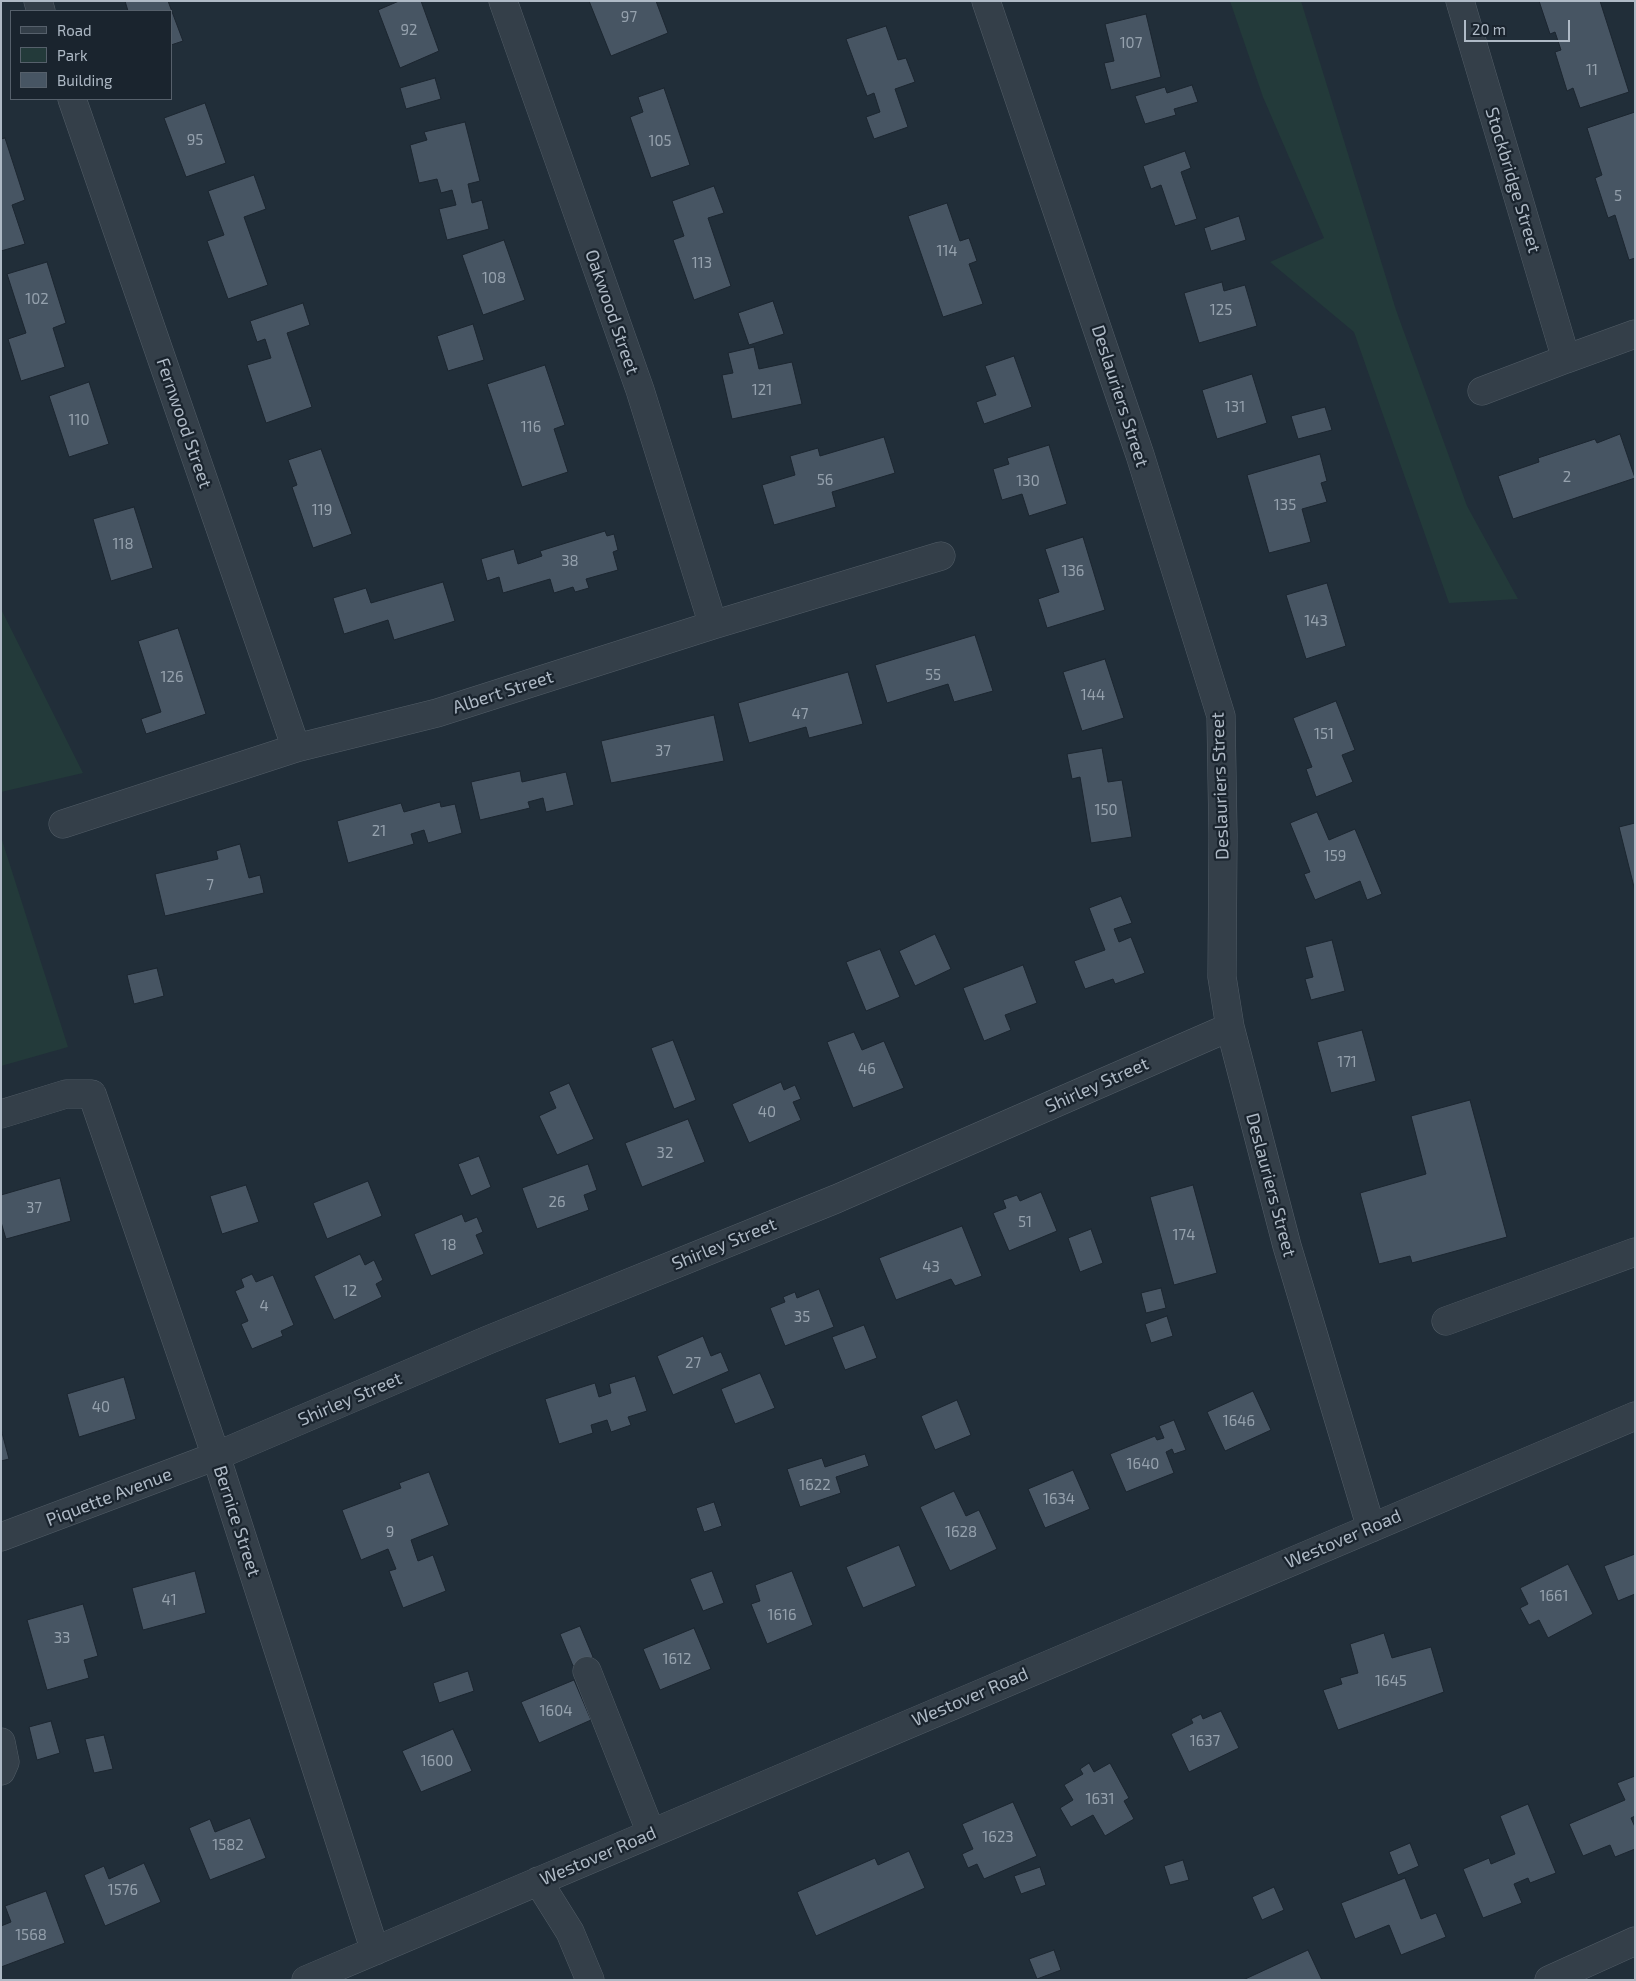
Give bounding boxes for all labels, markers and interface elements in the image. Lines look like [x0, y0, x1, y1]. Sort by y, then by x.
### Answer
house number: 97 [621, 8, 637, 26]
legend [10, 10, 172, 100]
scale bar [1466, 10, 1572, 42]
text: 20 m [1472, 20, 1506, 38]
text: Road [57, 21, 92, 39]
house number: 92 [400, 21, 418, 39]
house number: 107 [1120, 34, 1142, 52]
text: Park [57, 46, 88, 64]
house number: 11 [1586, 61, 1598, 79]
text: Building [57, 71, 112, 89]
street label: Stockbridge Street [1481, 105, 1545, 255]
house number: 95 [187, 131, 203, 149]
house number: 105 [648, 132, 672, 150]
house number: 5 [1614, 187, 1622, 205]
house number: 114 [936, 242, 958, 260]
street label: Oakwood Street [581, 247, 643, 377]
house number: 113 [692, 254, 712, 272]
house number: 108 [482, 269, 506, 287]
house number: 102 [25, 290, 49, 308]
house number: 125 [1210, 301, 1232, 319]
street label: Deslauriers Street [1087, 322, 1153, 470]
street label: Fernwood Street [152, 355, 216, 491]
house number: 121 [752, 381, 772, 399]
house number: 131 [1225, 398, 1245, 416]
house number: 110 [69, 411, 89, 429]
house number: 116 [521, 418, 541, 436]
house number: 2 [1563, 468, 1571, 486]
house number: 56 [817, 471, 833, 489]
house number: 130 [1016, 472, 1040, 490]
house number: 135 [1274, 496, 1296, 514]
house number: 119 [312, 501, 332, 519]
house number: 118 [112, 535, 134, 553]
house number: 38 [561, 552, 579, 570]
house number: 136 [1062, 562, 1084, 580]
house number: 143 [1304, 612, 1328, 630]
street label: Albert Street [450, 666, 556, 718]
house number: 55 [925, 666, 941, 684]
house number: 126 [161, 668, 183, 686]
house number: 144 [1081, 686, 1105, 704]
house number: 47 [792, 705, 808, 723]
street label: Deslauriers Street [1207, 712, 1233, 860]
house number: 151 [1314, 725, 1334, 743]
house number: 37 [655, 742, 671, 760]
house number: 150 [1094, 801, 1118, 819]
house number: 21 [372, 822, 386, 840]
house number: 159 [1324, 847, 1346, 865]
house number: 7 [206, 876, 214, 894]
street label: Shirley Street [1042, 1053, 1152, 1117]
house number: 171 [1337, 1053, 1357, 1071]
house number: 46 [858, 1060, 876, 1078]
house number: 40 [758, 1103, 776, 1121]
street label: Deslauriers Street [1241, 1111, 1301, 1259]
house number: 32 [657, 1144, 673, 1162]
house number: 26 [548, 1193, 566, 1211]
house number: 37 [26, 1199, 42, 1217]
street label: Shirley Street [669, 1213, 779, 1275]
house number: 51 [1018, 1213, 1032, 1231]
house number: 174 [1173, 1226, 1195, 1244]
house number: 18 [441, 1236, 457, 1254]
house number: 43 [922, 1258, 940, 1276]
house number: 12 [343, 1282, 357, 1300]
house number: 4 [259, 1297, 269, 1315]
house number: 35 [794, 1308, 810, 1326]
house number: 27 [685, 1354, 701, 1372]
street label: Shirley Street [295, 1367, 405, 1431]
house number: 40 [92, 1398, 110, 1416]
house number: 1646 [1223, 1412, 1255, 1430]
house number: 1640 [1127, 1455, 1159, 1473]
street label: Piquette Avenue [43, 1463, 175, 1531]
street label: Bernice Street [209, 1463, 265, 1579]
house number: 1622 [799, 1476, 831, 1494]
house number: 1634 [1043, 1490, 1075, 1508]
street label: Westover Road [1282, 1505, 1404, 1573]
house number: 9 [386, 1523, 394, 1541]
house number: 1628 [945, 1523, 977, 1541]
house number: 1661 [1539, 1587, 1569, 1605]
house number: 41 [161, 1591, 177, 1609]
house number: 1616 [767, 1606, 797, 1624]
house number: 33 [54, 1629, 70, 1647]
house number: 1612 [663, 1650, 691, 1668]
street label: Westover Road [909, 1663, 1031, 1731]
house number: 1645 [1375, 1672, 1407, 1690]
house number: 1604 [540, 1702, 572, 1720]
house number: 1637 [1190, 1732, 1220, 1750]
house number: 1600 [421, 1752, 453, 1770]
house number: 1631 [1086, 1790, 1114, 1808]
street label: Westover Road [537, 1822, 659, 1890]
house number: 1623 [982, 1828, 1014, 1846]
house number: 1582 [212, 1836, 244, 1854]
house number: 1576 [108, 1881, 138, 1899]
house number: 1568 [15, 1926, 47, 1944]

